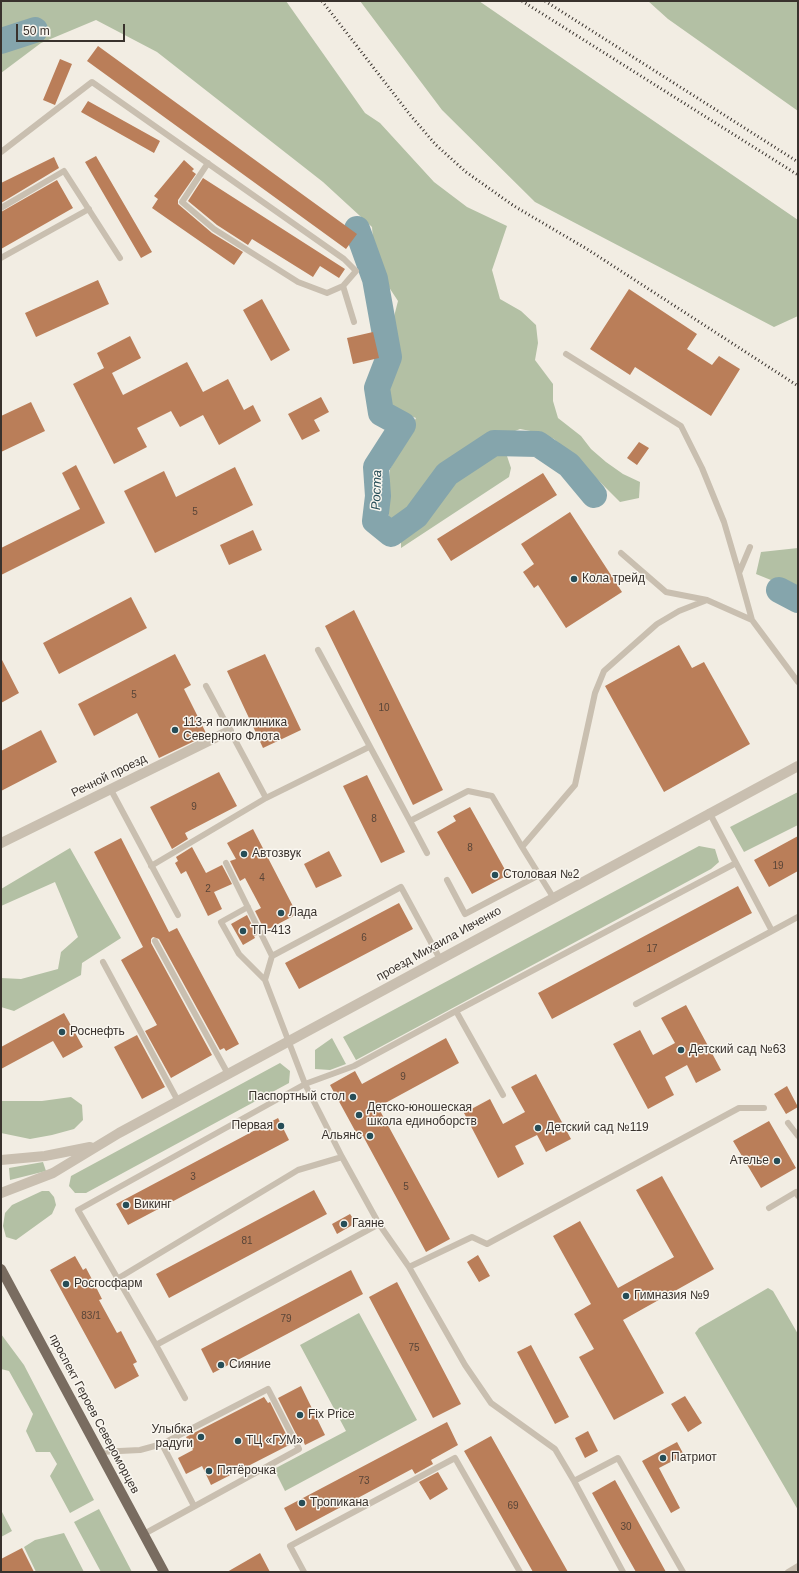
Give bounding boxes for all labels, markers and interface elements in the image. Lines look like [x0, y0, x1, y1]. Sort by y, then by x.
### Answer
scale bar [18, 16, 127, 42]
text: 50 m [23, 24, 50, 38]
water label: Роста [369, 470, 385, 510]
house number: 5 [192, 506, 198, 518]
place label: Кола трейд [582, 572, 645, 586]
marker: Кола трейд [569, 574, 579, 584]
house number: 5 [131, 689, 137, 701]
house number: 10 [378, 702, 390, 714]
place label: 113-я поликлиника Северного Флота [183, 716, 287, 744]
marker: 113-я поликлиника Северного Флота [170, 725, 180, 735]
street label: Речной проезд [69, 752, 149, 800]
house number: 9 [191, 801, 197, 813]
house number: 8 [371, 813, 377, 825]
house number: 8 [467, 842, 473, 854]
place label: Автозвук [252, 847, 301, 861]
marker: Автозвук [239, 849, 249, 859]
house number: 19 [772, 860, 784, 872]
place label: Столовая №2 [503, 868, 580, 882]
marker: Столовая №2 [490, 870, 500, 880]
house number: 4 [259, 872, 265, 884]
house number: 2 [205, 883, 211, 895]
street label: проезд Михаила Ивченко [374, 904, 504, 984]
place label: Лада [289, 906, 317, 920]
marker: Лада [276, 908, 286, 918]
place label: ТП-413 [251, 924, 291, 938]
marker: ТП-413 [238, 926, 248, 936]
house number: 6 [361, 932, 367, 944]
house number: 17 [646, 943, 658, 955]
place label: Роснефть [70, 1025, 125, 1039]
marker: Роснефть [57, 1027, 67, 1037]
place label: Детский сад №63 [689, 1043, 786, 1057]
marker: Детский сад №63 [676, 1045, 686, 1055]
house number: 9 [400, 1071, 406, 1083]
place label: Паспортный стол [249, 1090, 345, 1104]
marker: Паспортный стол [348, 1092, 358, 1102]
place label: Детско-юношеская школа единоборств [367, 1101, 477, 1129]
marker: Детско-юношеская школа единоборств [354, 1110, 364, 1120]
place label: Первая [232, 1119, 273, 1133]
marker: Первая [276, 1121, 286, 1131]
place label: Детский сад №119 [546, 1121, 649, 1135]
marker: Детский сад №119 [533, 1123, 543, 1133]
place label: Альянс [322, 1129, 362, 1143]
marker: Альянс [365, 1131, 375, 1141]
place label: Ателье [730, 1154, 769, 1168]
marker: Ателье [772, 1156, 782, 1166]
house number: 3 [190, 1171, 196, 1183]
house number: 5 [403, 1181, 409, 1193]
place label: Викинг [134, 1198, 172, 1212]
marker: Викинг [121, 1200, 131, 1210]
place label: Гаяне [352, 1217, 384, 1231]
marker: Гаяне [339, 1219, 349, 1229]
house number: 81 [241, 1235, 253, 1247]
place label: Росгосфарм [74, 1277, 142, 1291]
marker: Росгосфарм [61, 1279, 71, 1289]
place label: Гимназия №9 [634, 1289, 710, 1303]
marker: Гимназия №9 [621, 1291, 631, 1301]
house number: 83/1 [81, 1310, 101, 1322]
house number: 79 [280, 1313, 292, 1325]
street label: проспект Героев Североморцев [46, 1332, 142, 1496]
house number: 75 [408, 1342, 420, 1354]
place label: Сияние [229, 1358, 271, 1372]
marker: Сияние [216, 1360, 226, 1370]
place label: Fix Price [308, 1408, 355, 1422]
marker: Fix Price [295, 1410, 305, 1420]
place label: Улыбка радуги [151, 1423, 193, 1451]
marker: Улыбка радуги [196, 1432, 206, 1442]
place label: ТЦ «ГУМ» [246, 1434, 303, 1448]
marker: ТЦ «ГУМ» [233, 1436, 243, 1446]
place label: Патриот [671, 1451, 717, 1465]
marker: Патриот [658, 1453, 668, 1463]
place label: Пятёрочка [217, 1464, 276, 1478]
marker: Пятёрочка [204, 1466, 214, 1476]
house number: 73 [358, 1475, 370, 1487]
place label: Тропикана [310, 1496, 369, 1510]
marker: Тропикана [297, 1498, 307, 1508]
house number: 69 [507, 1500, 519, 1512]
house number: 30 [620, 1521, 632, 1533]

